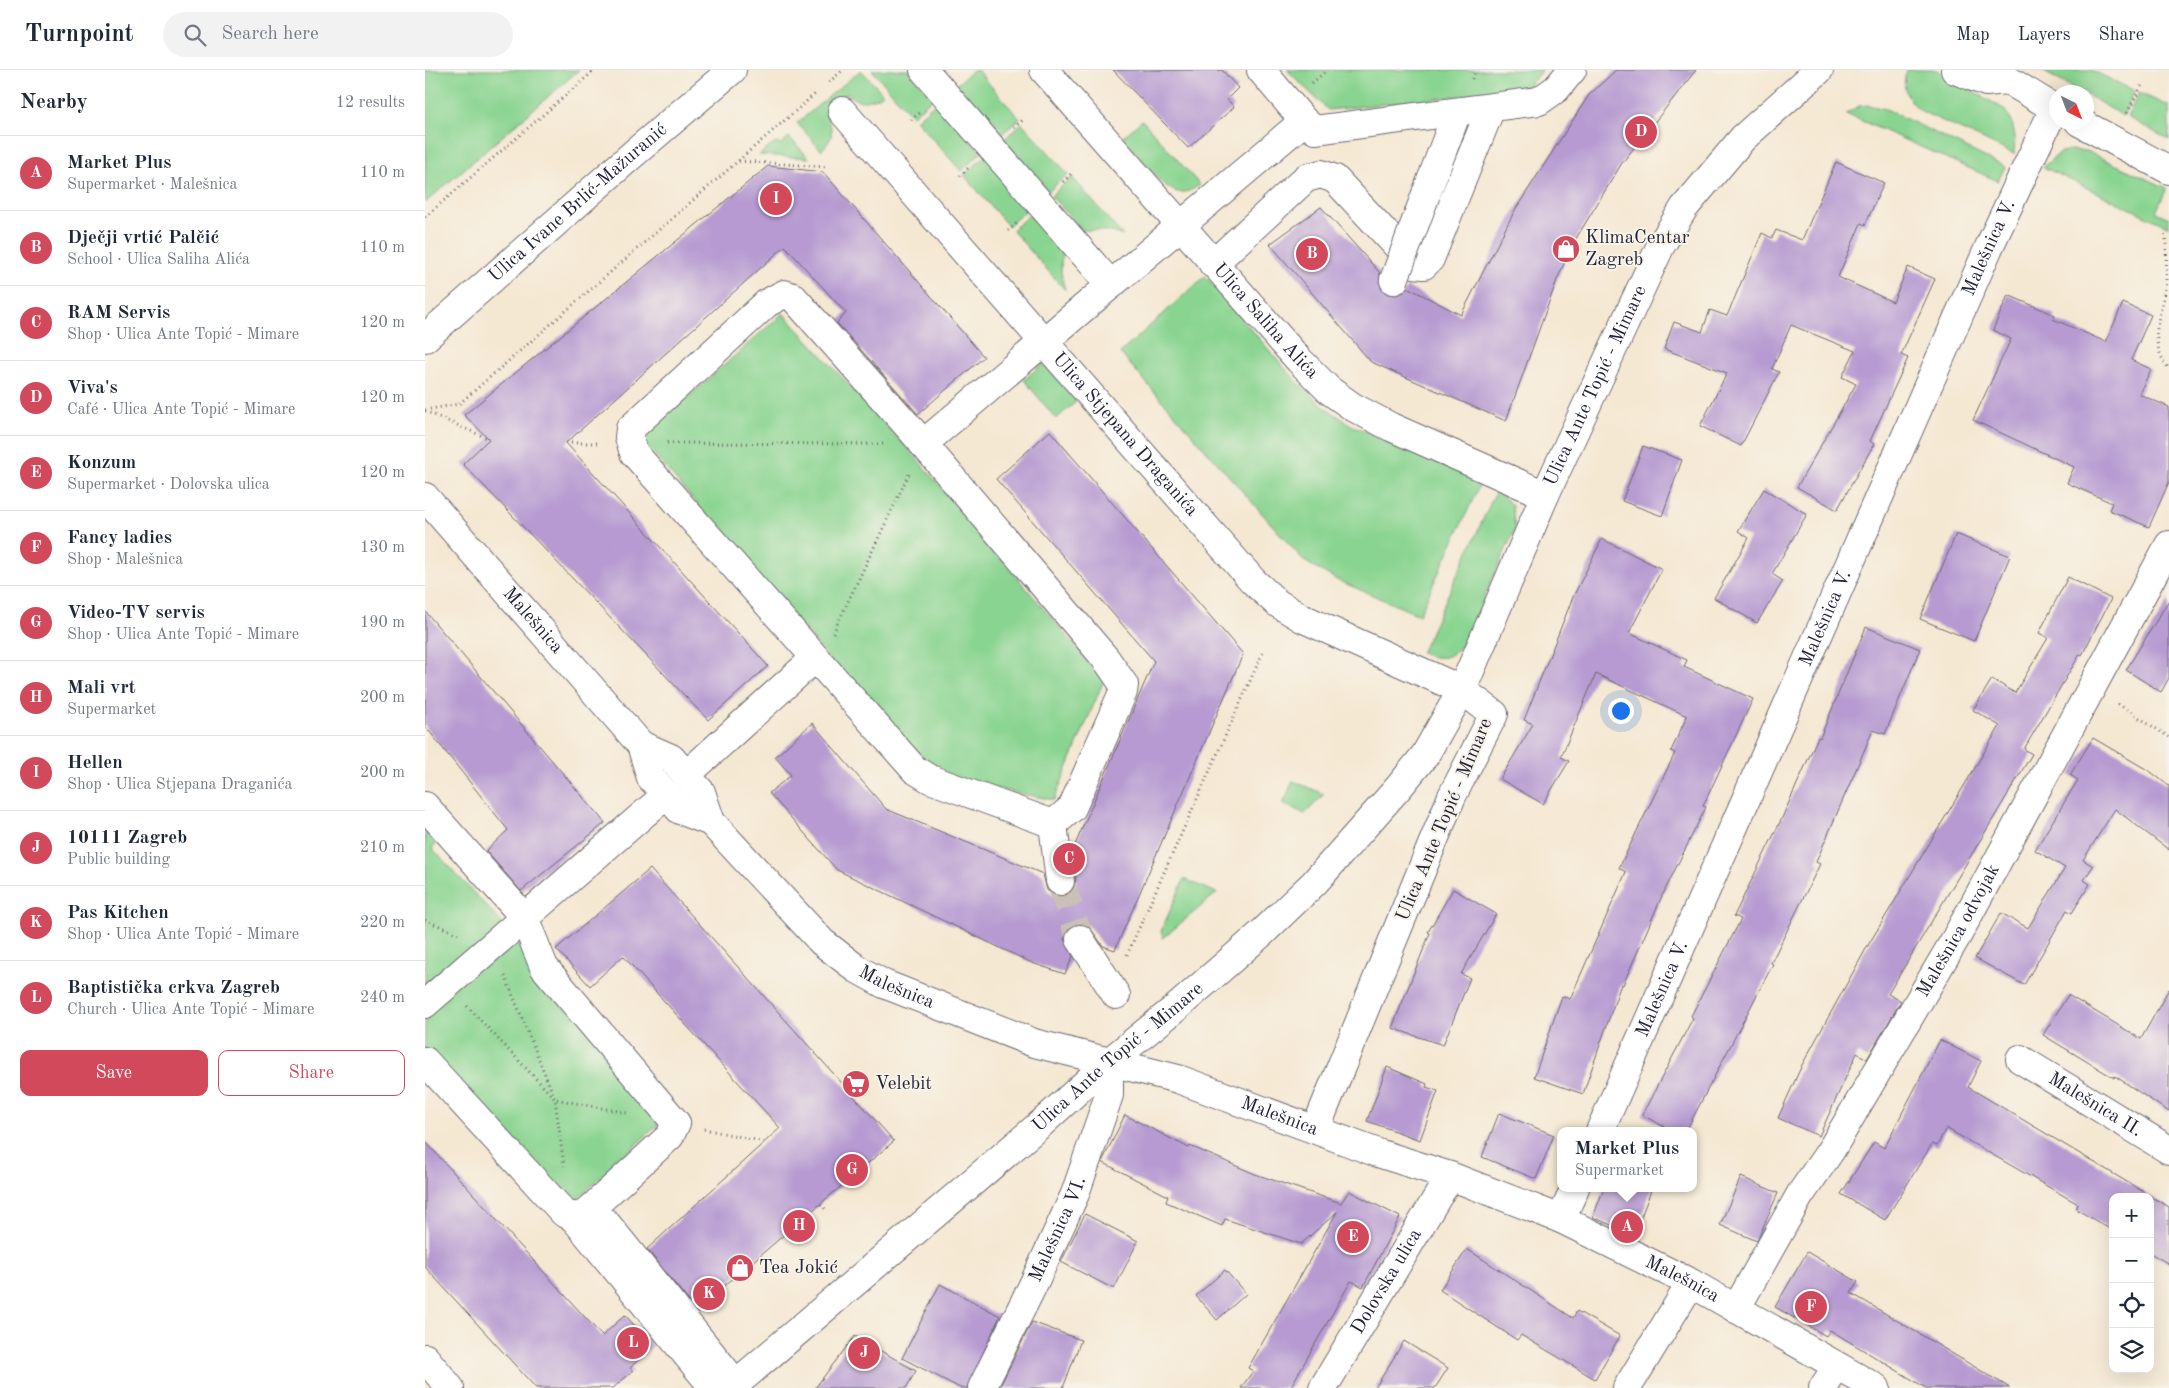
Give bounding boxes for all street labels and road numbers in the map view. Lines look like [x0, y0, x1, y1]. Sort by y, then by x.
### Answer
street label: Ulica Ivane Brlić-Mažuranić [485, 120, 671, 286]
street label: Malešnica V. [1959, 197, 2019, 299]
street label: Ulica Saliha Alića [1209, 260, 1322, 383]
street label: Ulica Ante Topić - Mimare [1541, 283, 1650, 489]
street label: Ulica Stjepana Draganića [1049, 349, 1202, 521]
street label: Malešnica V. [1796, 567, 1855, 669]
street label: Malešnica [499, 584, 567, 658]
street label: Ulica Ante Topić - Mimare [1394, 716, 1496, 924]
street label: Malešnica odvojak [1914, 861, 2003, 1001]
street label: Malešnica V. [1633, 938, 1692, 1040]
street label: Malešnica [855, 962, 937, 1012]
street label: Ulica Ante Topić - Mimare [1029, 979, 1207, 1136]
street label: Malešnica II. [2045, 1069, 2145, 1141]
street label: Malešnica [1238, 1094, 1321, 1140]
street label: Malešnica VI. [1026, 1174, 1090, 1285]
street label: Dolovska ulica [1348, 1225, 1426, 1338]
street label: Malešnica [1642, 1252, 1723, 1307]

